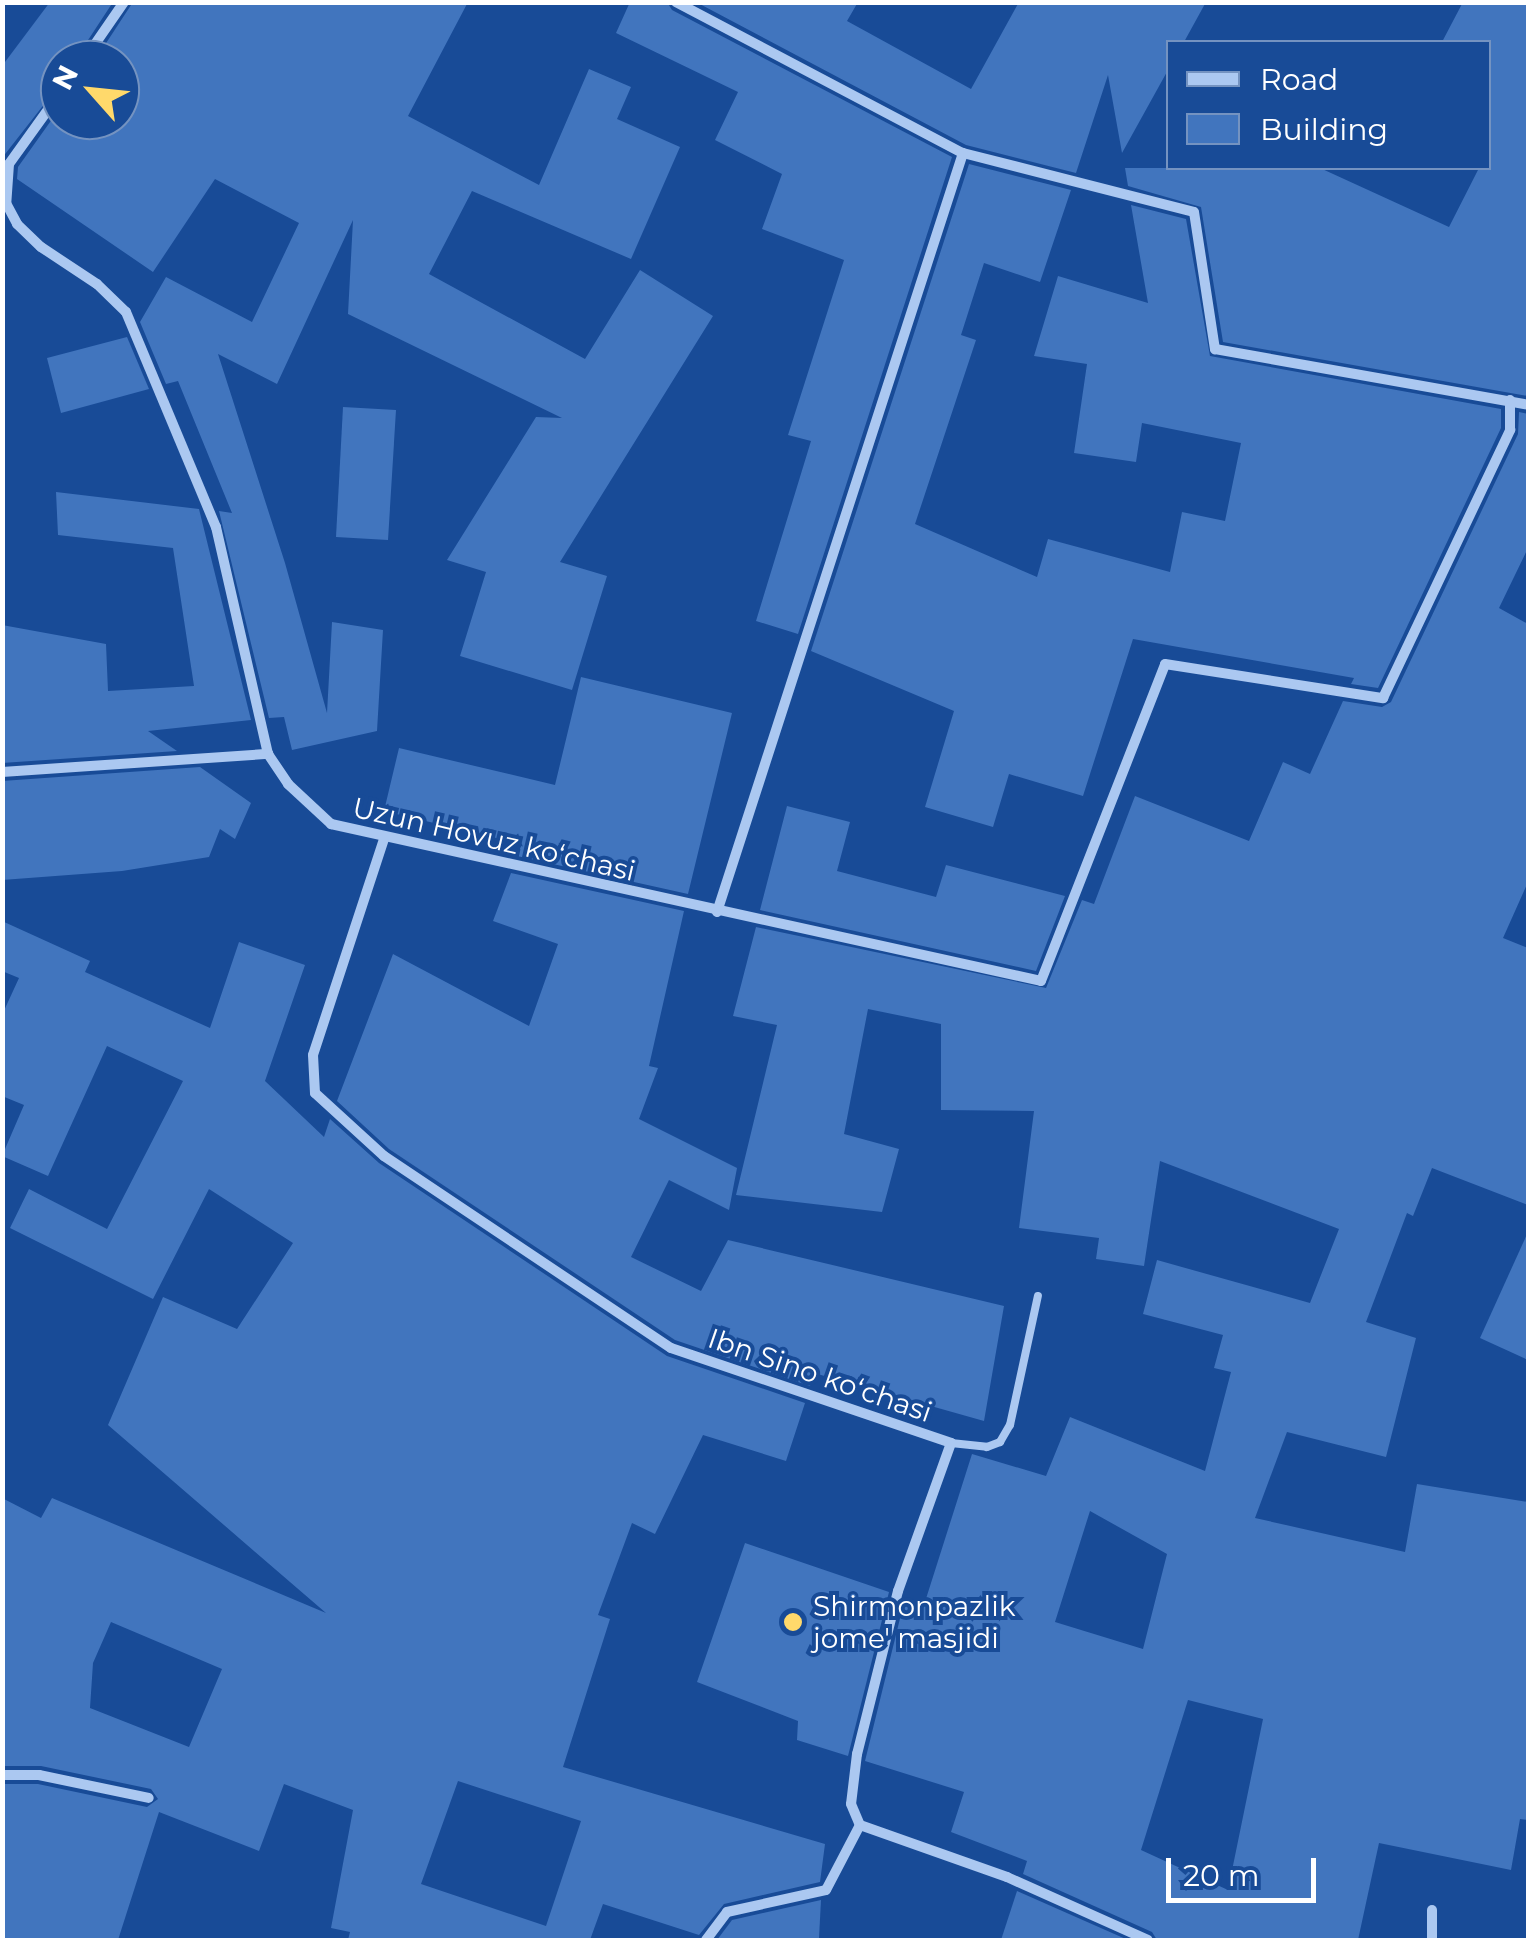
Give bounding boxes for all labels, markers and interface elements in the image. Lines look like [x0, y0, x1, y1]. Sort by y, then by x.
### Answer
north arrow [40, 40, 140, 140]
legend [1166, 40, 1491, 170]
text: N [45, 59, 85, 95]
text: Road [1260, 61, 1338, 98]
text: Building [1260, 111, 1388, 148]
street label: Uzun Hovuz koʻchasi [349, 790, 639, 888]
street label: Ibn Sino koʻchasi [704, 1321, 936, 1429]
place label: Shirmonpazlik jome' masjidi [813, 1589, 1015, 1655]
marker: Shirmonpazlik jome' masjidi [782, 1611, 804, 1633]
scale bar [1171, 1838, 1321, 1900]
text: 20 m [1183, 1857, 1260, 1894]

